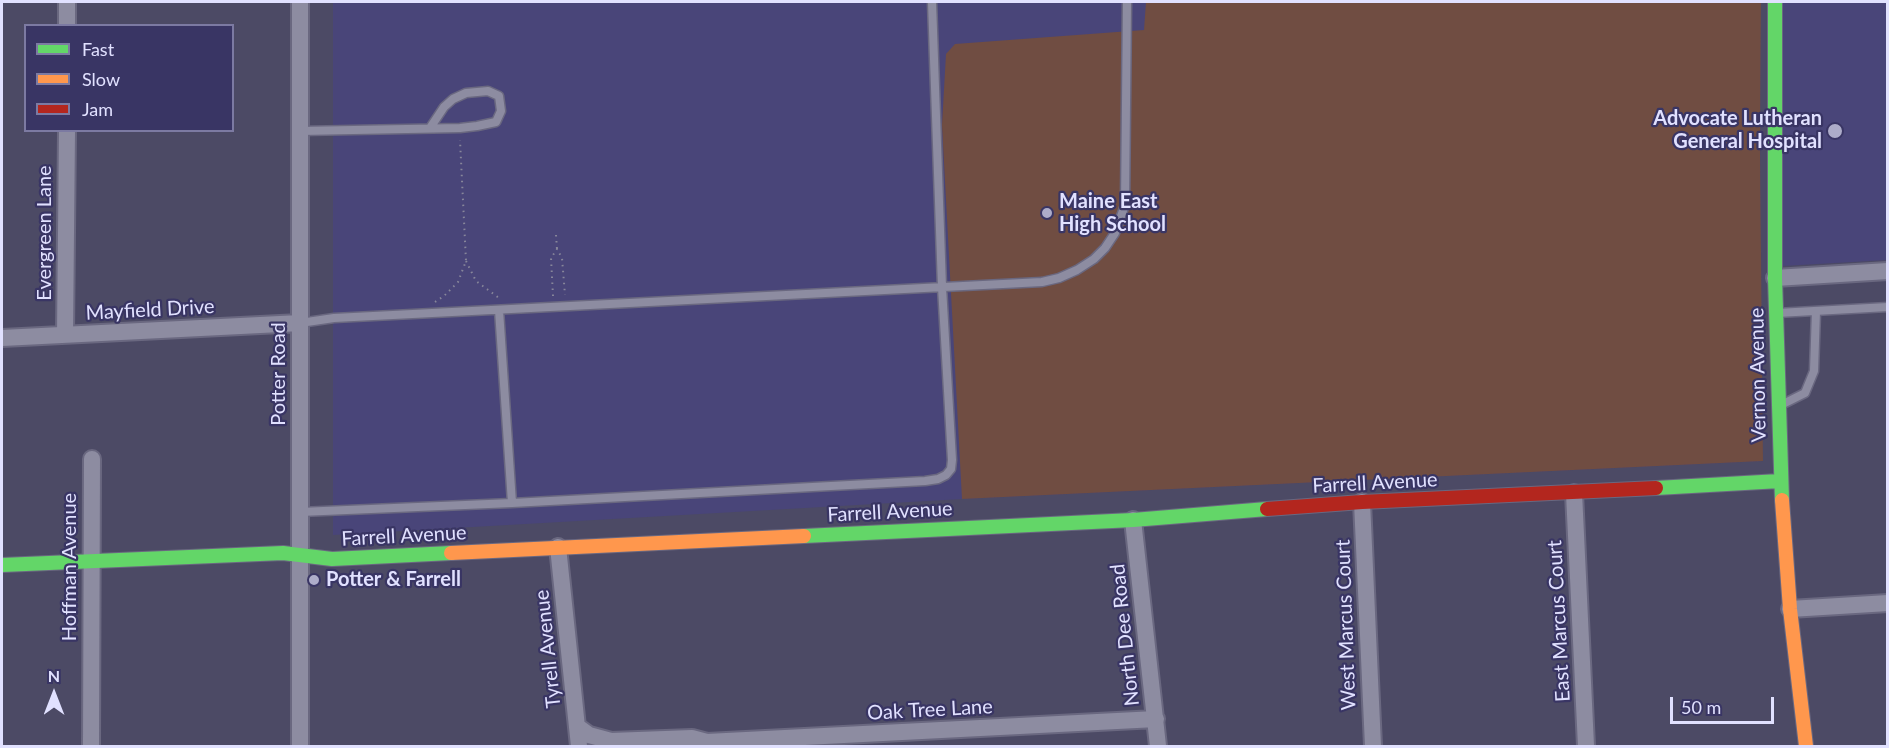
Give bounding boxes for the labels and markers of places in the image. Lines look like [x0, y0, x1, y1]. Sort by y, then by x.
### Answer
place label: Advocate Lutheran General Hospital [1653, 107, 1822, 154]
marker: Advocate Lutheran General Hospital [1826, 122, 1844, 140]
place label: Maine East High School [1059, 190, 1166, 237]
marker: Maine East High School [1040, 206, 1054, 220]
place label: Potter & Farrell [326, 568, 461, 592]
marker: Potter & Farrell [307, 573, 321, 587]

